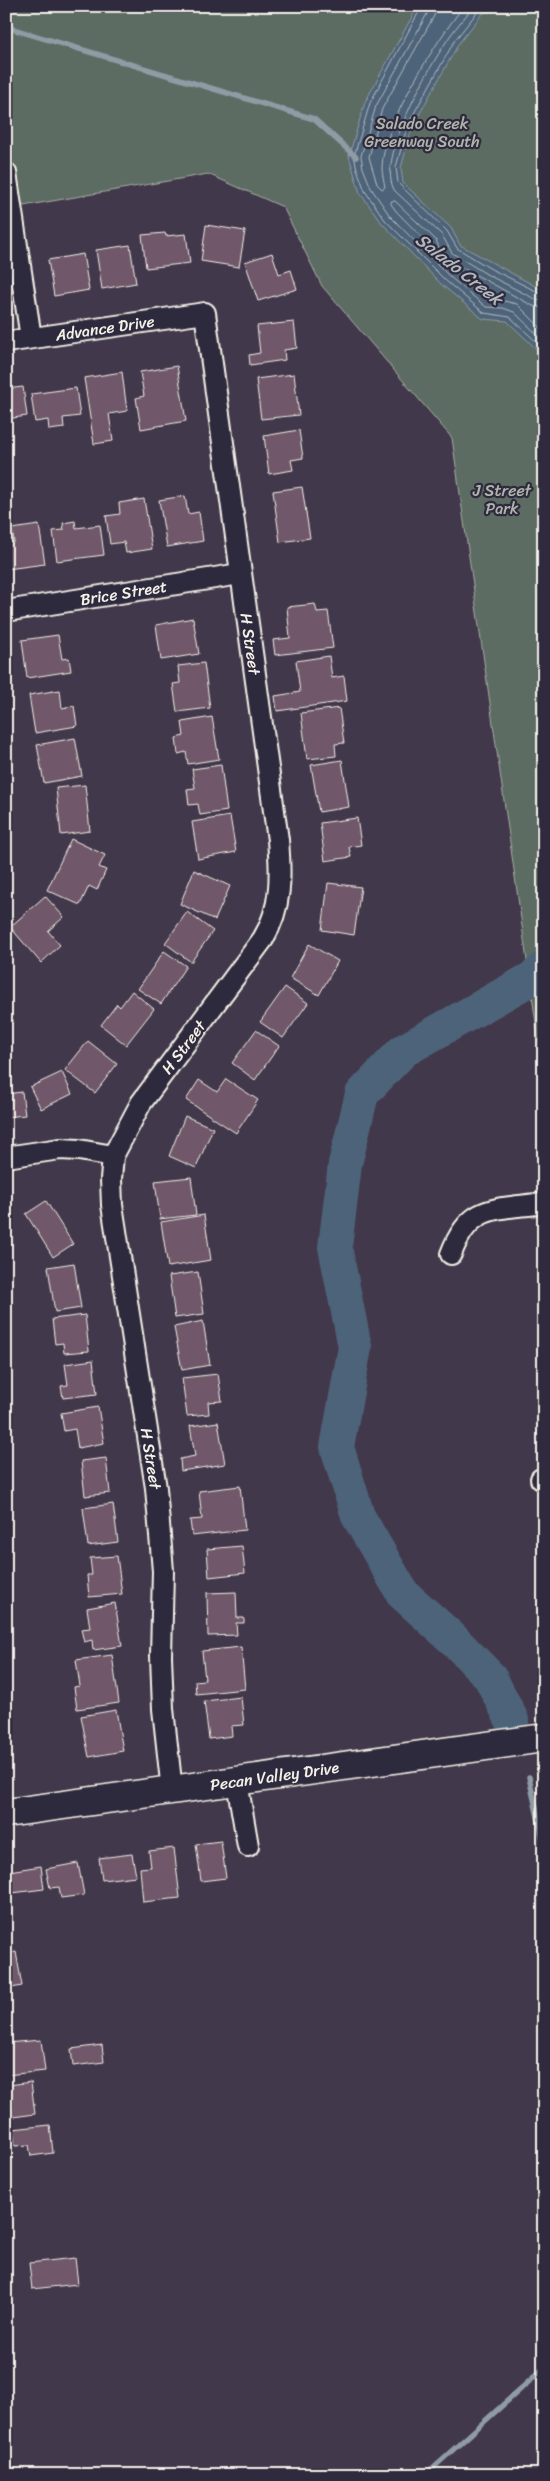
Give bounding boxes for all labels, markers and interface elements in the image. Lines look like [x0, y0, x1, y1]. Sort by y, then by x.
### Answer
park label: Salado Creek Greenway South [364, 109, 480, 156]
water label: Salado Creek [408, 224, 512, 315]
street label: Advance Drive [53, 307, 156, 350]
park label: J Street Park [472, 476, 532, 523]
street label: Brice Street [78, 572, 169, 614]
street label: H Street [232, 611, 269, 677]
street label: H Street [153, 1013, 214, 1081]
street label: H Street [132, 1426, 170, 1492]
street label: Pecan Valley Drive [208, 1753, 341, 1799]

